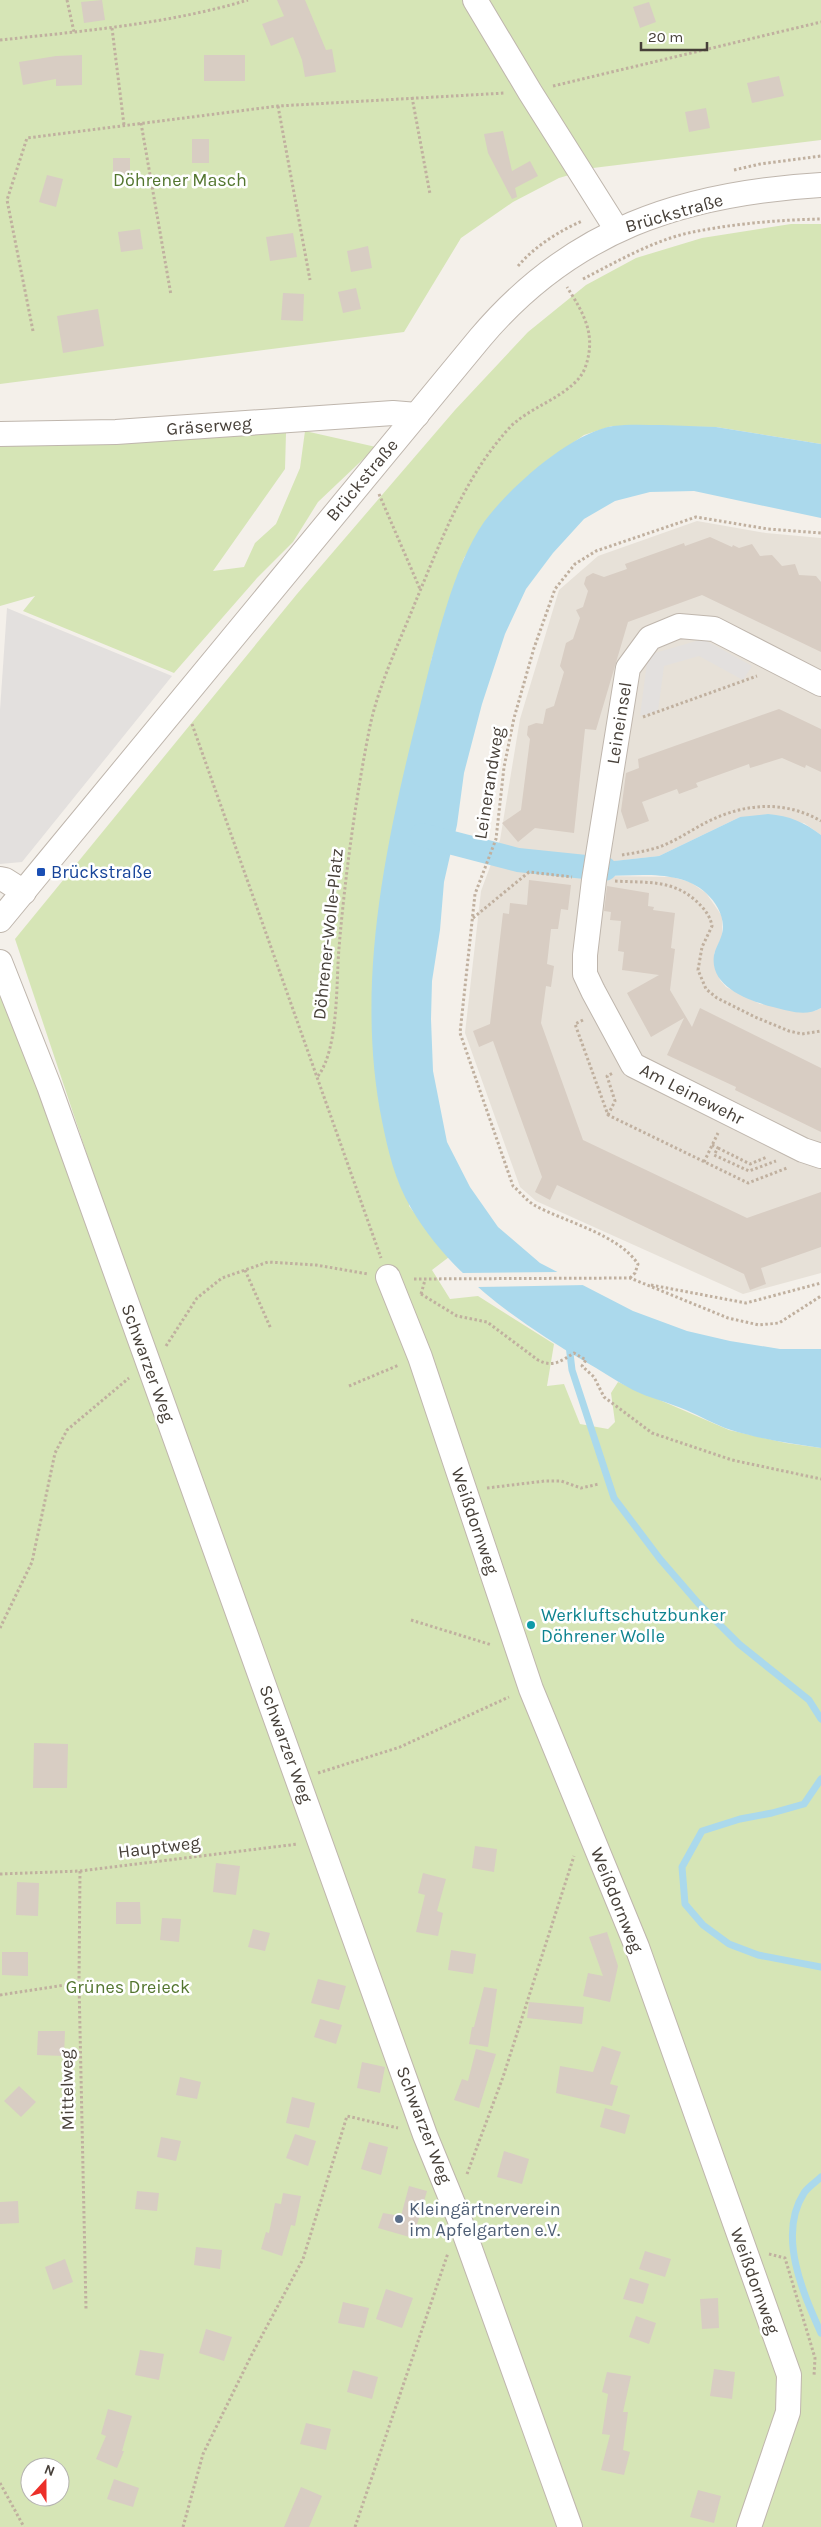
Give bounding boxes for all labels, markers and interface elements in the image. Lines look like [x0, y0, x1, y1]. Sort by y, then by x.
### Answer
scale bar [641, 20, 707, 52]
text: 20 m [648, 28, 683, 46]
park label: Döhrener Masch [113, 169, 247, 191]
street label: Brückstraße [622, 189, 726, 237]
street label: Gräserweg [166, 412, 252, 440]
street label: Brückstraße [321, 434, 403, 526]
street label: Leineinsel [602, 680, 636, 766]
street label: Leinerandweg [469, 725, 509, 841]
street label: Döhrener-Wolle-Platz [308, 847, 348, 1021]
place label: Brückstraße [51, 861, 152, 883]
marker: Brückstraße [35, 866, 47, 878]
street label: Am Leinewehr [636, 1058, 748, 1130]
street label: Schwarzer Weg [116, 1301, 180, 1425]
street label: Weißdornweg [446, 1465, 504, 1577]
place label: Werkluftschutzbunker Döhrener Wolle [541, 1604, 726, 1647]
marker: Werkluftschutzbunker Döhrener Wolle [525, 1619, 537, 1631]
street label: Schwarzer Weg [254, 1682, 318, 1806]
street label: Hauptweg [117, 1831, 201, 1863]
street label: Weißdornweg [586, 1844, 648, 1956]
park label: Grünes Dreieck [66, 1976, 190, 1998]
street label: Mittelweg [55, 2049, 79, 2131]
street label: Schwarzer Weg [392, 2063, 456, 2187]
place label: Kleingärtnerverein im Apfelgarten e.V. [409, 2198, 561, 2241]
marker: Kleingärtnerverein im Apfelgarten e.V. [393, 2213, 405, 2225]
street label: Weißdornweg [726, 2225, 784, 2337]
north arrow [20, 2457, 70, 2507]
text: N [42, 2461, 57, 2480]

